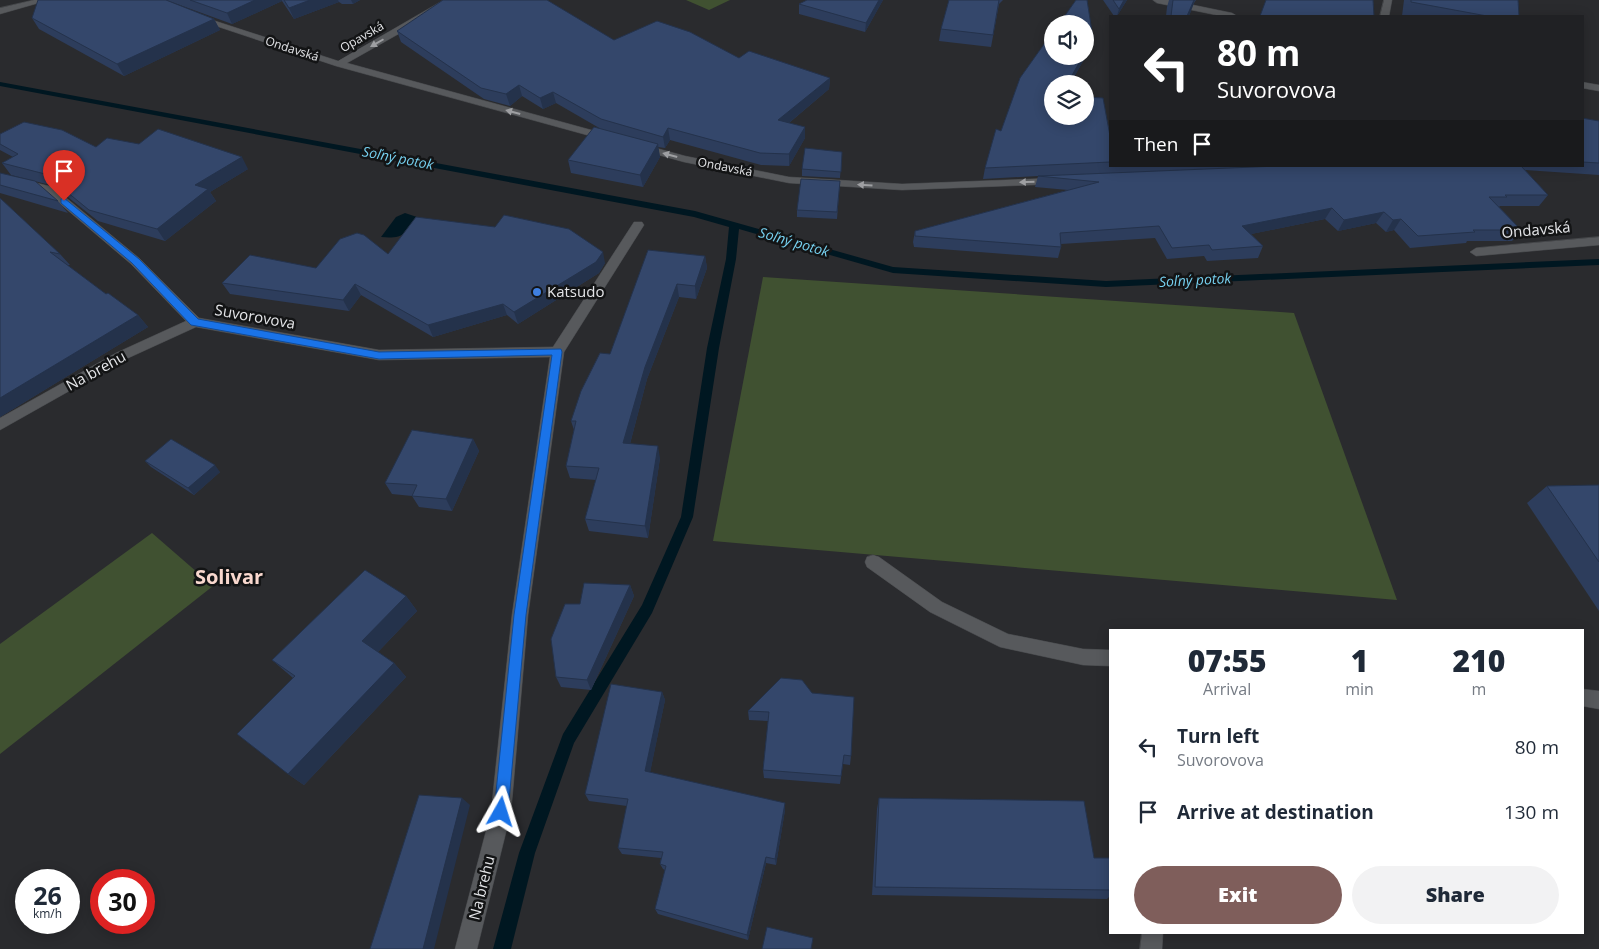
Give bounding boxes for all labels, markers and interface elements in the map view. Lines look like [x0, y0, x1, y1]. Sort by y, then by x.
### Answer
map controls [1044, 15, 1094, 125]
button: sound [1044, 15, 1094, 65]
street label: Opavská [337, 17, 387, 56]
text: 80 m [1217, 29, 1300, 76]
street label: Ondavská [263, 32, 321, 65]
icon: left [1134, 35, 1199, 100]
one-way arrow [369, 39, 384, 47]
text: Suvorovova [1217, 74, 1336, 104]
button: layers [1044, 75, 1094, 125]
one-way arrow [505, 108, 521, 116]
icon: arrive [1188, 130, 1216, 158]
text: Then [1134, 131, 1178, 157]
water label: Soľný potok [361, 141, 437, 174]
pin [43, 150, 85, 201]
one-way arrow [662, 151, 677, 159]
street label: Ondavská [696, 153, 754, 180]
icon: arrive [50, 157, 78, 185]
one-way arrow [1019, 178, 1035, 186]
one-way arrow [856, 180, 872, 188]
street label: Ondavská [1501, 216, 1571, 242]
water label: Soľný potok [757, 222, 833, 261]
water label: Soľný potok [1158, 268, 1233, 291]
place label: Katsudo [547, 281, 604, 301]
marker: Katsudo [531, 286, 543, 298]
street label: Suvorovova [213, 299, 297, 333]
street label: Na brehu [62, 345, 129, 395]
district label: Solivar [195, 563, 263, 590]
text: 07:55 [1188, 640, 1267, 681]
text: 1 [1351, 640, 1368, 681]
text: 210 [1453, 640, 1505, 681]
text: Arrival [1203, 678, 1251, 700]
text: min [1345, 678, 1374, 700]
text: m [1472, 678, 1486, 700]
text: Turn left [1177, 723, 1259, 749]
icon: left [1134, 733, 1162, 761]
text: 80 m [1515, 734, 1559, 760]
text: Suvorovova [1177, 749, 1264, 771]
position arrow [474, 785, 526, 837]
icon: arrive [1134, 798, 1162, 826]
text: Arrive at destination [1177, 799, 1374, 825]
text: 130 m [1504, 799, 1559, 825]
street label: Na brehu [463, 853, 499, 922]
button: Exit [1134, 866, 1342, 924]
button: Share [1352, 866, 1559, 924]
speed limit sign: 30 [90, 869, 155, 934]
text: 26 [33, 878, 62, 912]
text: km/h [33, 905, 62, 922]

